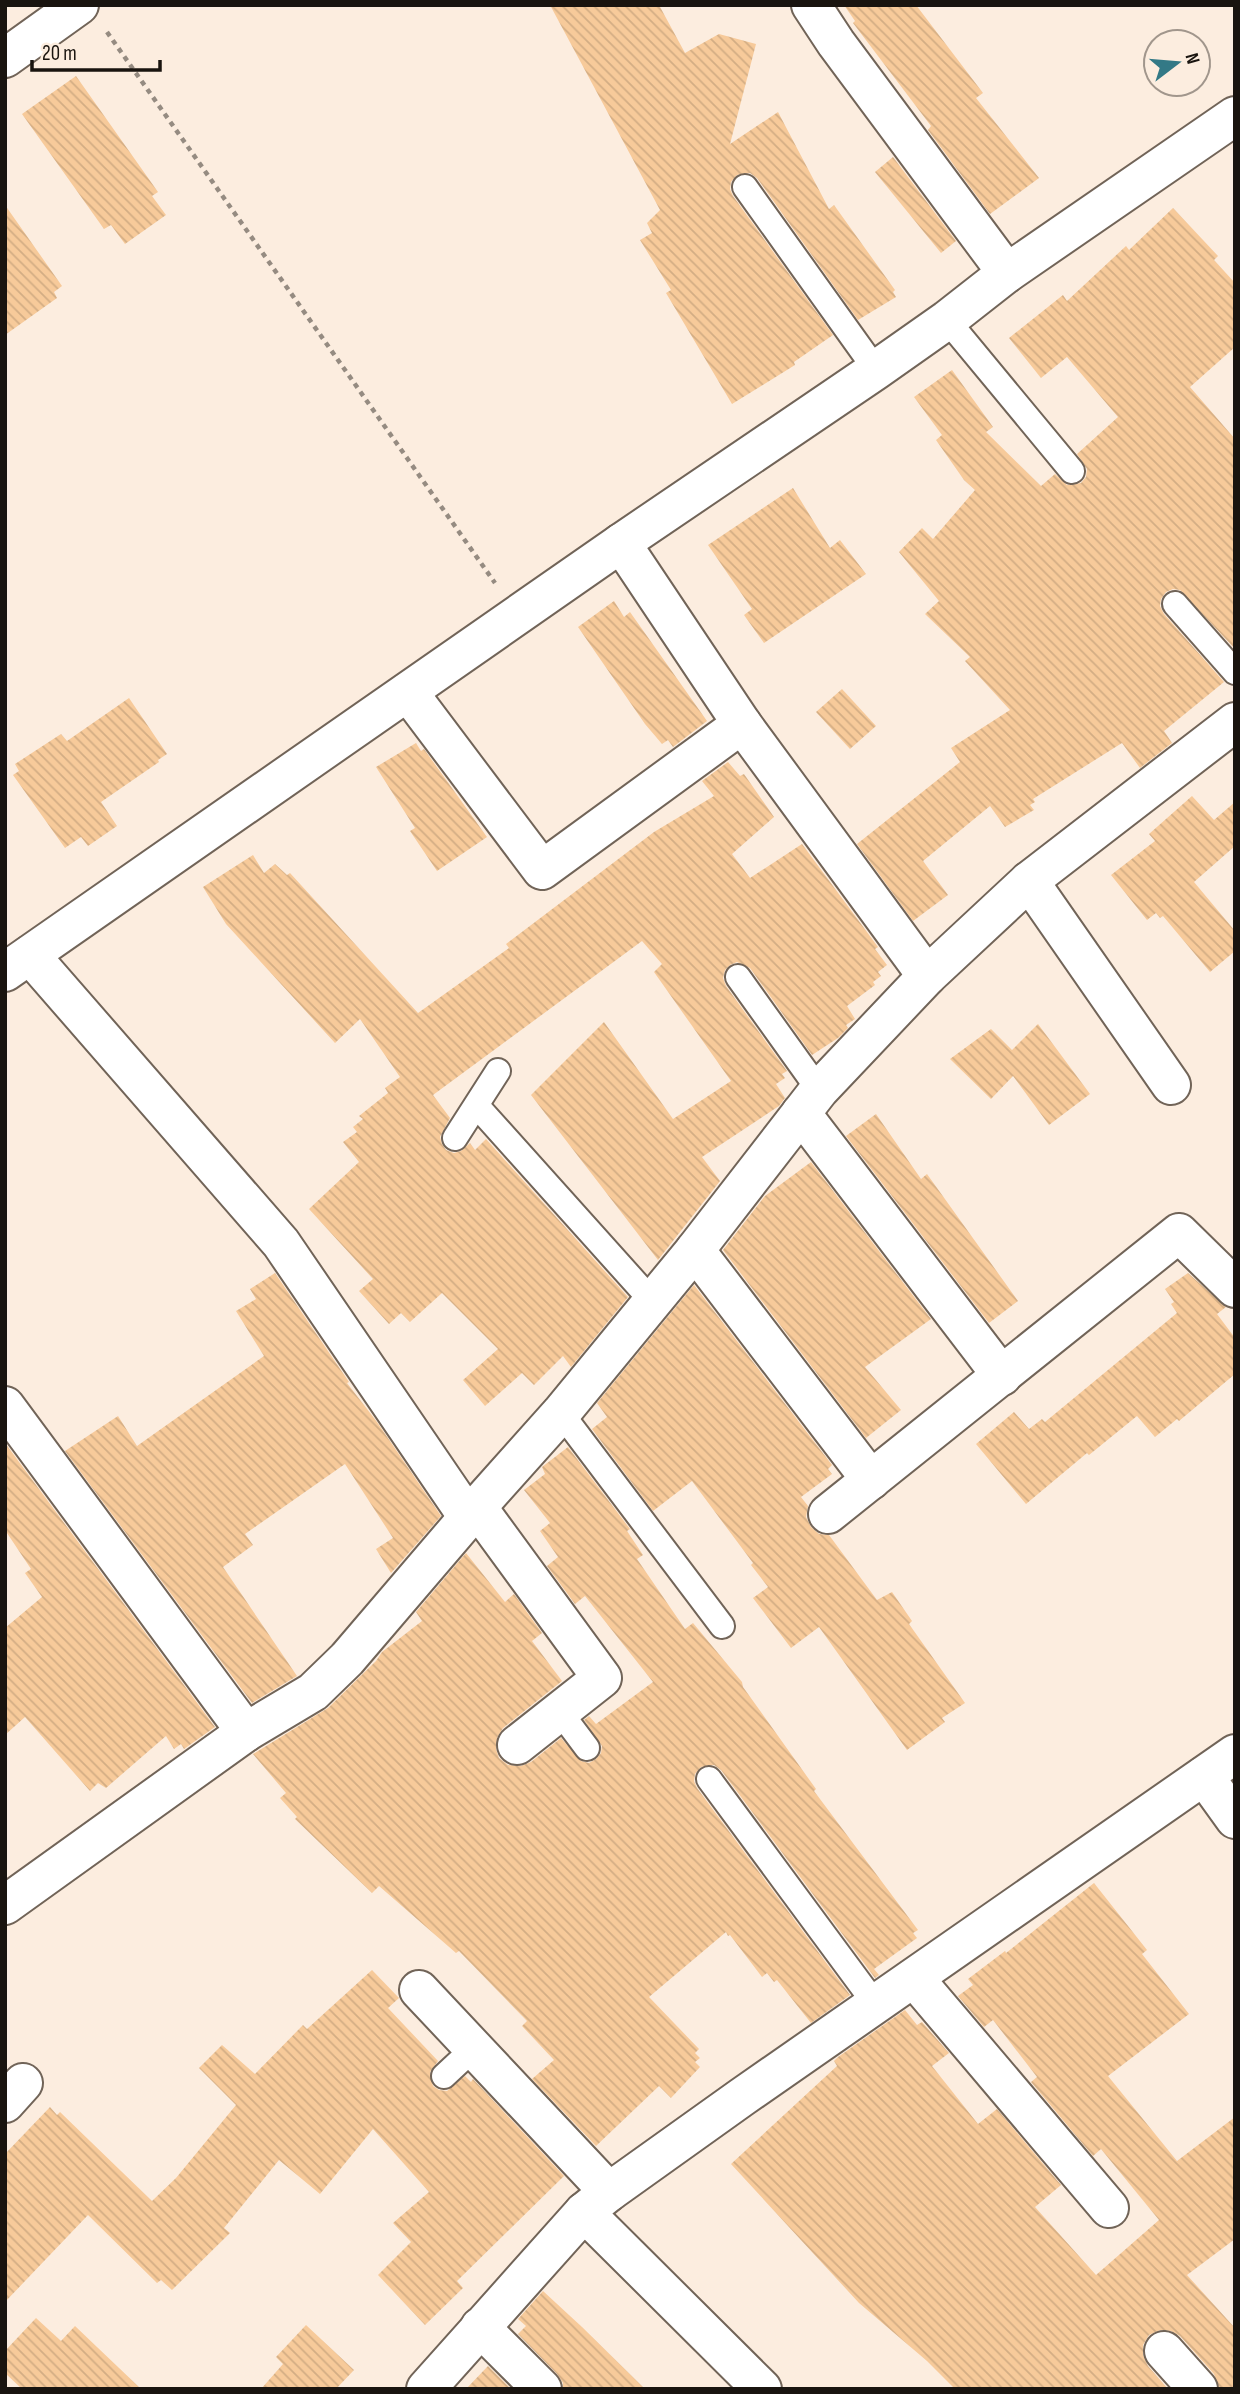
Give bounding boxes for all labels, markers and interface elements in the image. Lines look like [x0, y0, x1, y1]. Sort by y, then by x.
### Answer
scale bar [32, 28, 159, 72]
north arrow [1142, 28, 1212, 98]
text: 20 m [42, 41, 77, 66]
text: N [1179, 51, 1204, 67]

